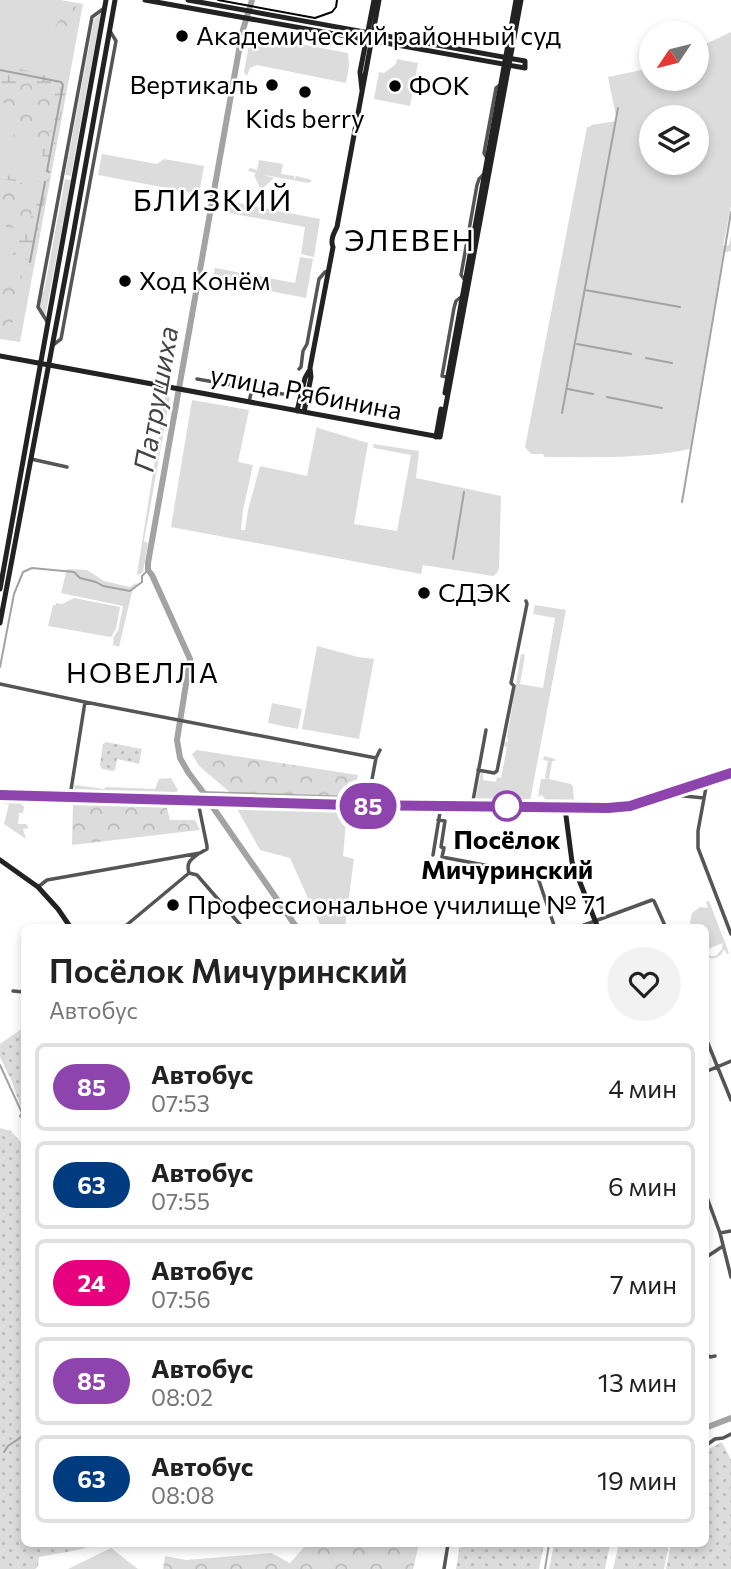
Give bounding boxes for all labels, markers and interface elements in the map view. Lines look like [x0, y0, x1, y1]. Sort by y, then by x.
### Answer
place label: Академический районный суд [196, 19, 561, 50]
north arrow [639, 21, 709, 91]
map controls [639, 21, 709, 175]
marker: Академический районный суд [174, 28, 190, 44]
place label: Вертикаль [130, 68, 258, 99]
place label: ФОК [409, 69, 470, 100]
marker: Вертикаль [264, 77, 280, 93]
marker: ФОК [387, 78, 403, 94]
marker: Kids berry [297, 84, 313, 100]
place label: Kids berry [245, 102, 365, 133]
button: layers [639, 105, 709, 175]
district label: БЛИЗКИЙ [133, 180, 293, 217]
district label: ЭЛЕВЕН [344, 220, 476, 257]
place label: Ход Конём [139, 264, 270, 295]
marker: Ход Конём [117, 273, 133, 289]
water label: Патрушиха [125, 323, 185, 474]
street label: улица Рябинина [208, 358, 405, 425]
place label: СДЭК [438, 576, 512, 607]
marker: СДЭК [416, 585, 432, 601]
district label: НОВЕЛЛА [66, 655, 220, 689]
line badge: 85 [336, 783, 400, 829]
text: 85 [354, 791, 382, 820]
marker: Посёлок Мичуринский [492, 791, 522, 821]
place label: Посёлок Мичуринский [421, 823, 593, 884]
place label: Профессиональное училище № 71 [187, 888, 606, 919]
marker: Профессиональное училище № 71 [165, 897, 181, 913]
button: heart [607, 947, 681, 1021]
text: Посёлок Мичуринский [49, 949, 408, 990]
text: Автобус [49, 996, 138, 1024]
text: Автобус [151, 1058, 253, 1089]
text: 85 [77, 1072, 106, 1101]
text: 4 мин [608, 1072, 677, 1103]
text: 07:53 [151, 1089, 210, 1117]
text: Автобус [151, 1156, 253, 1187]
text: 63 [77, 1170, 106, 1199]
text: 6 мин [608, 1170, 677, 1201]
text: 07:55 [151, 1187, 210, 1215]
text: Автобус [151, 1254, 253, 1285]
text: 24 [77, 1268, 106, 1297]
text: 7 мин [610, 1268, 677, 1299]
text: 07:56 [151, 1285, 211, 1313]
text: Автобус [151, 1352, 253, 1383]
text: 85 [77, 1366, 106, 1395]
text: 13 мин [598, 1366, 677, 1397]
text: 08:02 [151, 1383, 213, 1411]
text: Автобус [151, 1450, 253, 1481]
text: 63 [77, 1464, 106, 1493]
text: 19 мин [597, 1464, 677, 1495]
text: 08:08 [151, 1481, 214, 1509]

